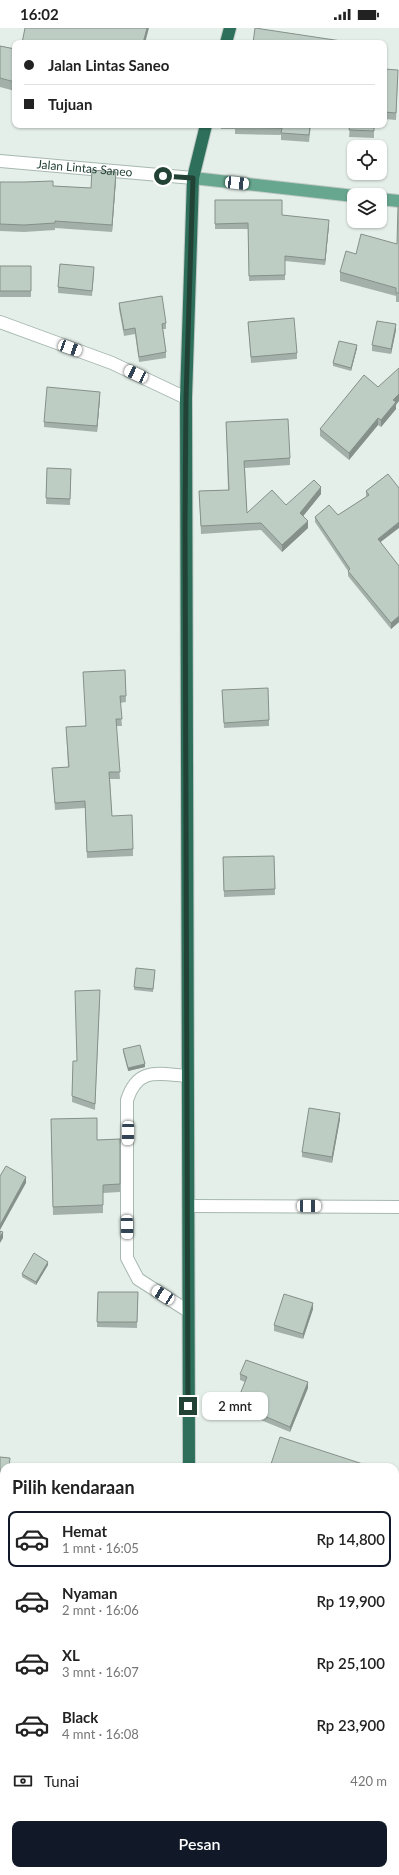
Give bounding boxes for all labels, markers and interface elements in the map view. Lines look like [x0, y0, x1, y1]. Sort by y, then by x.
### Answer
text: 16:02 [20, 5, 59, 23]
text: Jalan Lintas Saneo [48, 56, 169, 74]
text: Tujuan [48, 95, 92, 113]
map controls [347, 140, 387, 228]
button: locate [347, 140, 387, 180]
street label: Jalan Lintas Saneo [36, 156, 133, 180]
route start [154, 167, 172, 185]
car [224, 176, 250, 190]
button: layers [347, 188, 387, 228]
car [57, 338, 83, 358]
car [123, 363, 149, 385]
car [122, 1121, 134, 1145]
car [297, 1200, 321, 1212]
car [121, 1215, 133, 1239]
car [150, 1283, 176, 1307]
callout: 2 mnt [202, 1392, 268, 1420]
route end [179, 1397, 197, 1415]
text: 2 mnt [218, 1398, 252, 1414]
text: Pilih kendaraan [12, 1476, 135, 1498]
icon: car [14, 1521, 50, 1557]
text: Hemat [62, 1522, 107, 1540]
text: Rp 14,800 [316, 1530, 385, 1548]
text: 1 mnt · 16:05 [62, 1540, 139, 1556]
icon: car [14, 1583, 50, 1619]
text: Nyaman [62, 1584, 117, 1602]
text: Rp 19,900 [316, 1592, 385, 1610]
text: 2 mnt · 16:06 [62, 1602, 139, 1618]
icon: car [14, 1645, 50, 1681]
text: XL [62, 1646, 80, 1664]
text: Rp 25,100 [316, 1654, 385, 1672]
text: 3 mnt · 16:07 [62, 1664, 139, 1680]
icon: car [14, 1707, 50, 1743]
text: Black [62, 1708, 98, 1726]
text: Rp 23,900 [316, 1716, 385, 1734]
text: 4 mnt · 16:08 [62, 1726, 139, 1742]
icon: cash [12, 1770, 34, 1792]
text: Tunai [44, 1772, 79, 1790]
text: 420 m [350, 1773, 387, 1789]
button: Pesan [12, 1821, 387, 1867]

